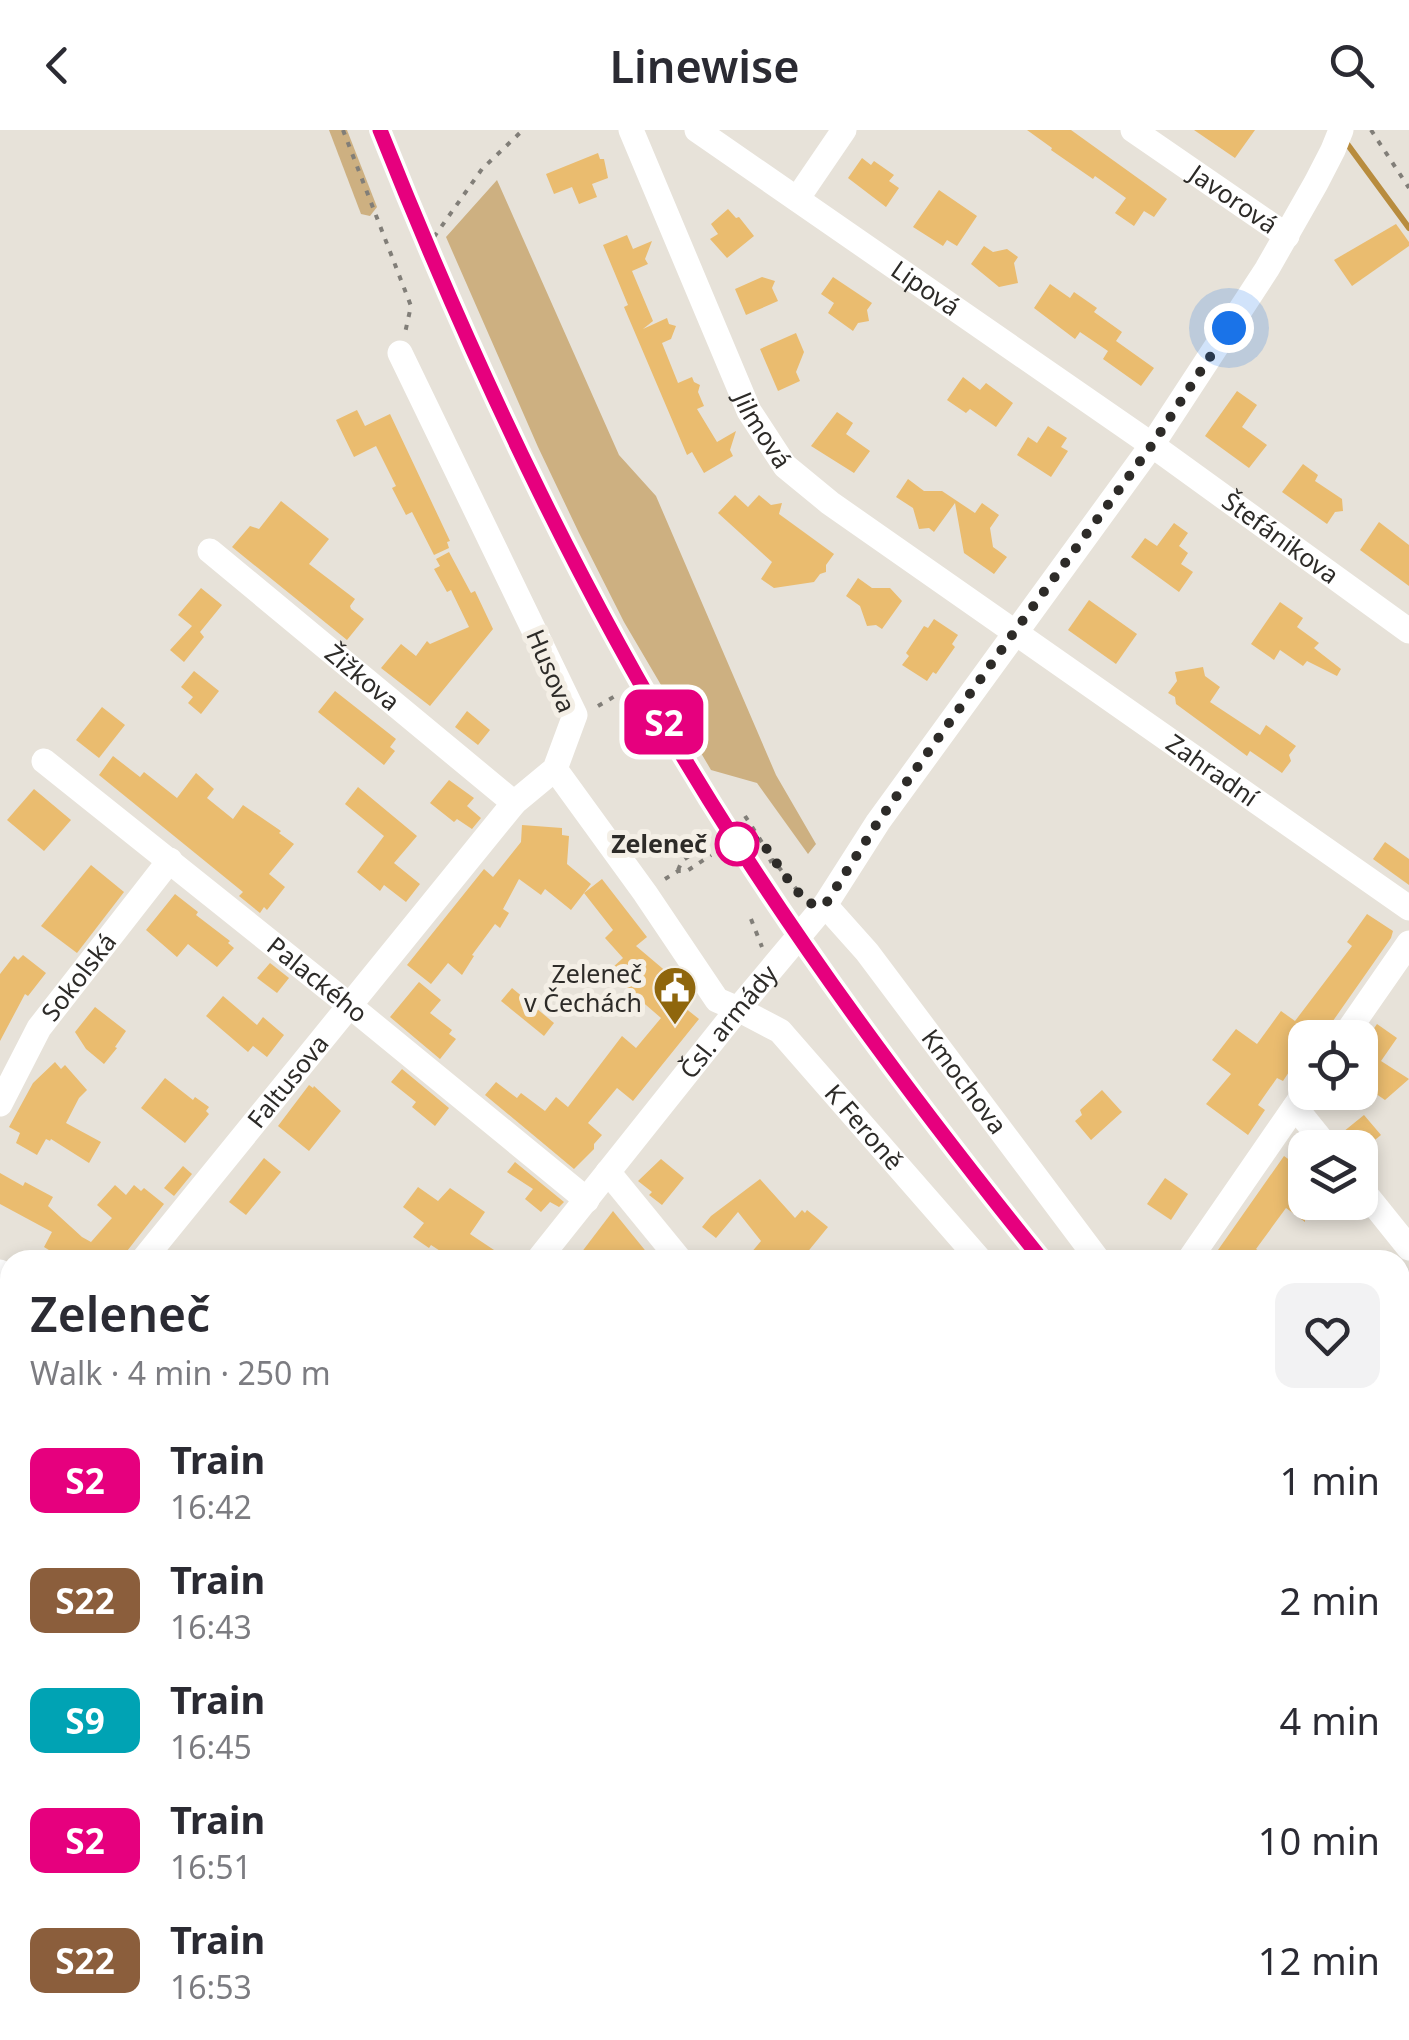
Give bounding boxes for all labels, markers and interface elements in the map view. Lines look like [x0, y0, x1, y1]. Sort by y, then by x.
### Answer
text: Linewise [609, 35, 800, 96]
icon: back [30, 38, 85, 93]
icon: search [1324, 38, 1379, 93]
street label: Javorová [1182, 155, 1285, 241]
street label: Lipová [885, 252, 967, 323]
your location [1204, 303, 1254, 353]
street label: Jilmová [726, 385, 800, 475]
street label: Štefánikova [1216, 483, 1346, 591]
street label: Husova [519, 624, 585, 717]
street label: Žižkova [319, 636, 408, 718]
line badge: S2 [619, 690, 709, 754]
text: S2 [644, 699, 684, 746]
street label: Zahradní [1160, 725, 1266, 814]
marker: Zeleneč [716, 823, 758, 865]
place label: Zeleneč [611, 826, 707, 860]
street label: Sokolská [33, 925, 123, 1028]
street label: Palackého [261, 928, 375, 1030]
place label: Zeleneč v Čechách [524, 956, 642, 1019]
street label: Čsl. armády [671, 957, 784, 1085]
public building icon: Zeleneč v Čechách [652, 965, 698, 1026]
map controls [1288, 1020, 1378, 1220]
button: locate [1288, 1020, 1378, 1110]
street label: Kmochova [915, 1022, 1015, 1140]
street label: Faltusova [239, 1027, 335, 1135]
street label: K Feroně [818, 1076, 912, 1177]
button: layers [1288, 1130, 1378, 1220]
text: Zeleneč [30, 1281, 210, 1346]
button: heart [1275, 1283, 1380, 1388]
text: Walk · 4 min · 250 m [30, 1351, 331, 1394]
text: Train [170, 1433, 265, 1485]
text: 1 min [1280, 1454, 1380, 1506]
text: S2 [65, 1457, 105, 1504]
text: 16:42 [170, 1485, 252, 1528]
text: Train [170, 1553, 265, 1605]
text: 2 min [1280, 1574, 1380, 1626]
text: S22 [55, 1577, 115, 1624]
text: 16:43 [170, 1605, 252, 1648]
text: Train [170, 1673, 265, 1725]
text: 4 min [1280, 1694, 1380, 1746]
text: S9 [65, 1697, 105, 1744]
text: 16:45 [170, 1725, 252, 1768]
text: Train [170, 1793, 265, 1845]
text: 10 min [1258, 1814, 1380, 1866]
text: S2 [65, 1817, 105, 1864]
text: 16:51 [170, 1845, 252, 1888]
text: Train [170, 1913, 265, 1965]
text: 12 min [1258, 1934, 1380, 1986]
text: S22 [55, 1937, 115, 1984]
text: 16:53 [170, 1965, 252, 2008]

